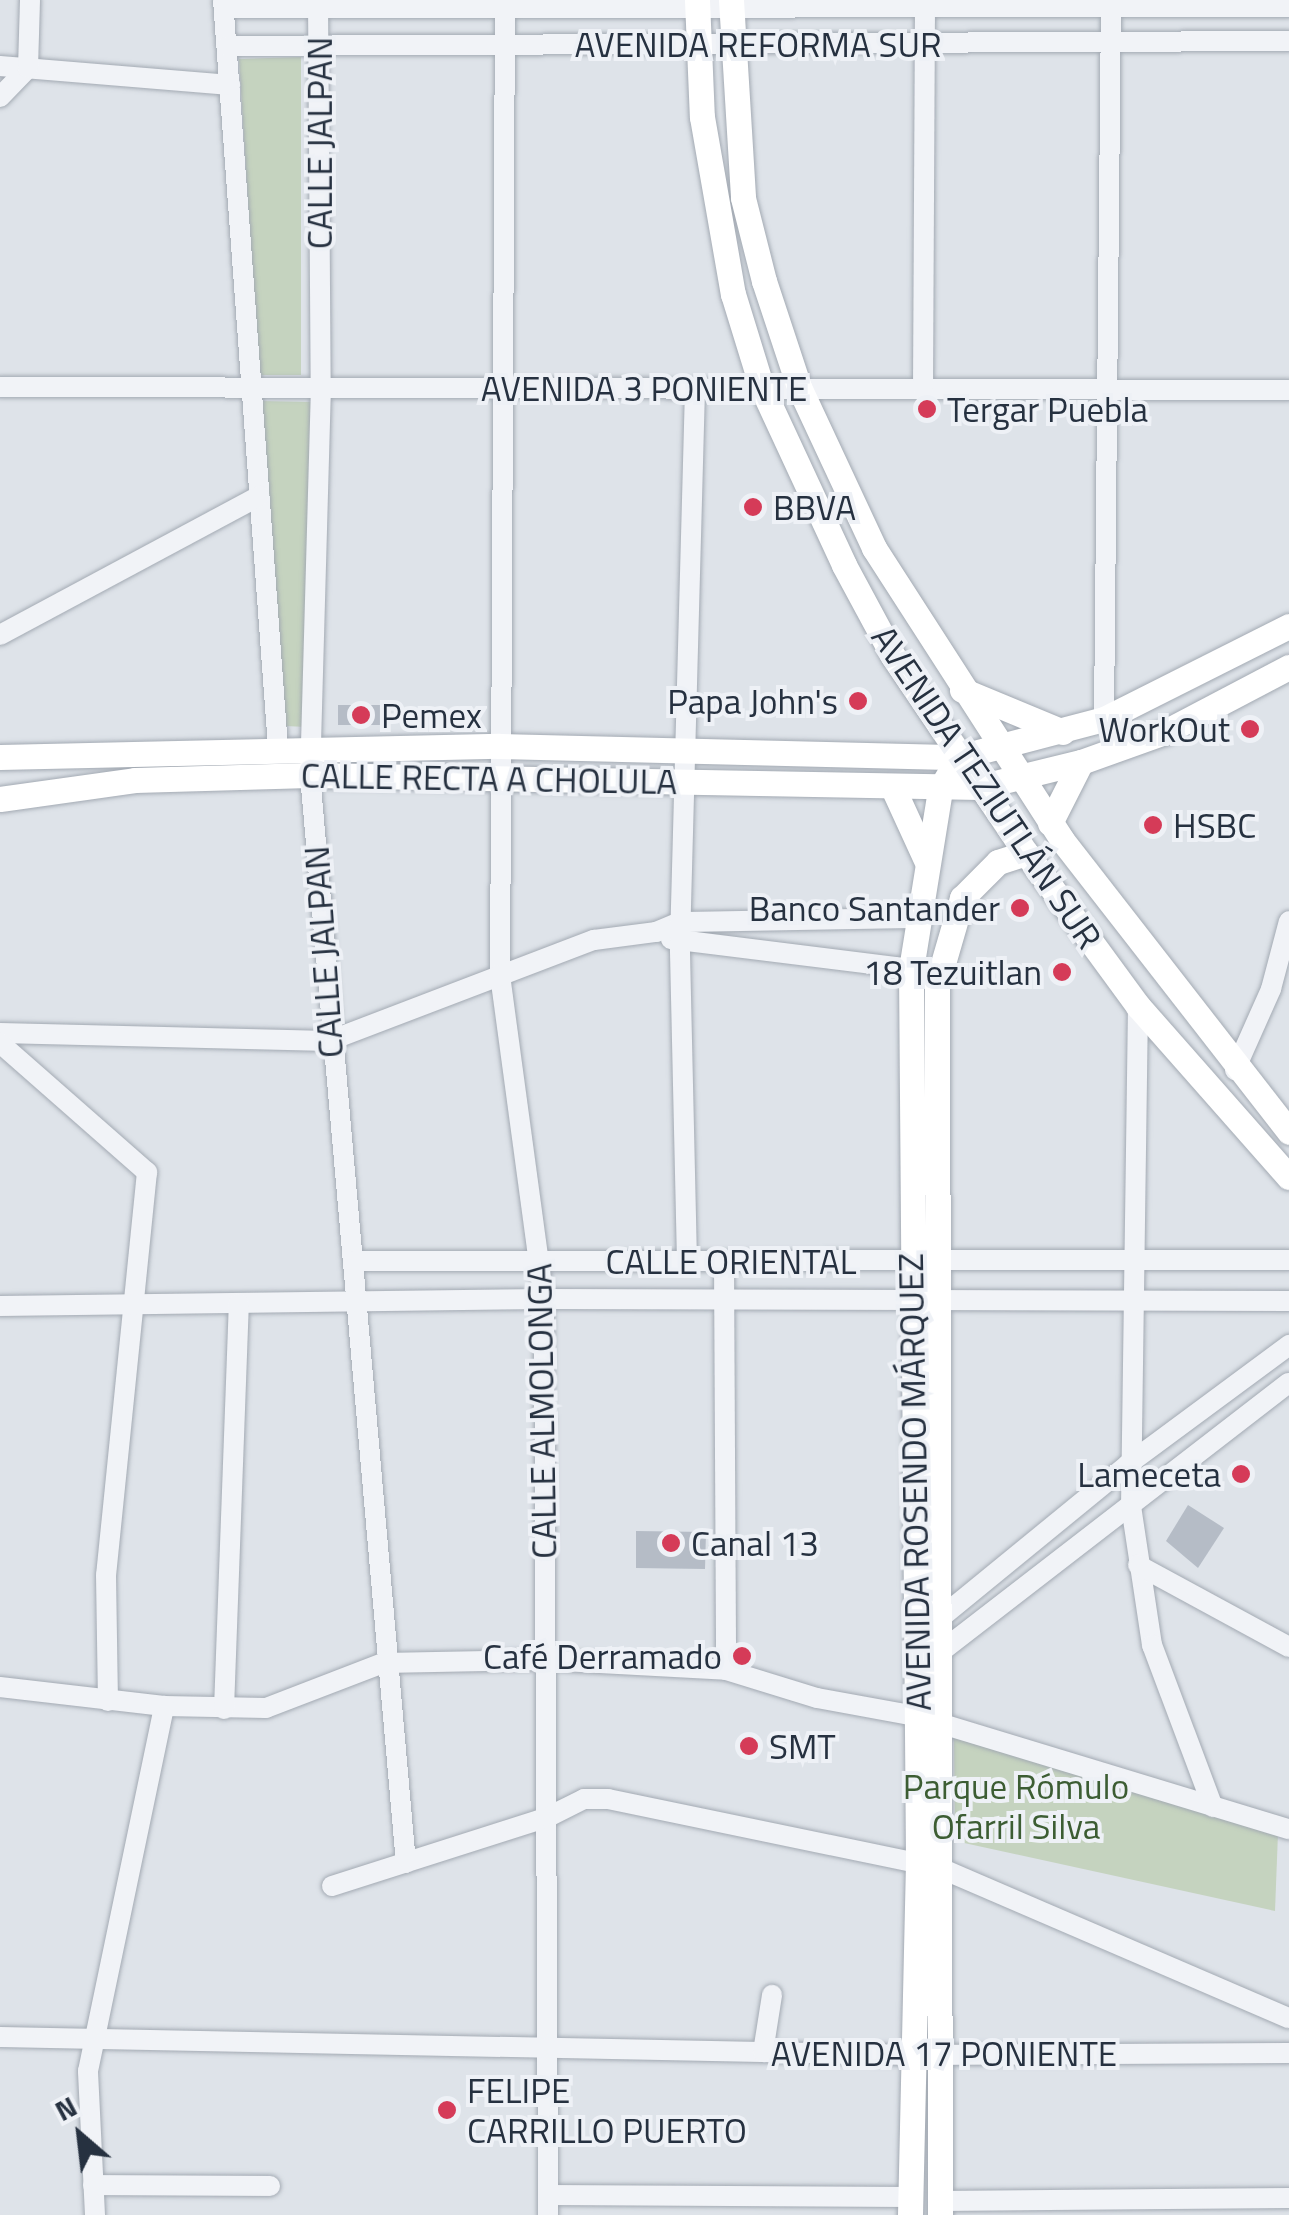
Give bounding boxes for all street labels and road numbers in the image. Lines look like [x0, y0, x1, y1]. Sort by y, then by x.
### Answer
street label: AVENIDA REFORMA SUR [574, 23, 942, 65]
street label: CALLE JALPAN [298, 37, 340, 249]
street label: AVENIDA 3 PONIENTE [481, 367, 807, 409]
street label: AVENIDA TEZIUTLÁN SUR [863, 617, 1111, 957]
street label: CALLE RECTA A CHOLULA [301, 754, 677, 802]
street label: CALLE JALPAN [295, 845, 351, 1059]
street label: CALLE ORIENTAL [605, 1240, 857, 1282]
street label: AVENIDA ROSENDO MÁRQUEZ [889, 1253, 939, 1711]
street label: CALLE ALMOLONGA [517, 1263, 565, 1559]
street label: AVENIDA 17 PONIENTE [771, 2032, 1117, 2074]

